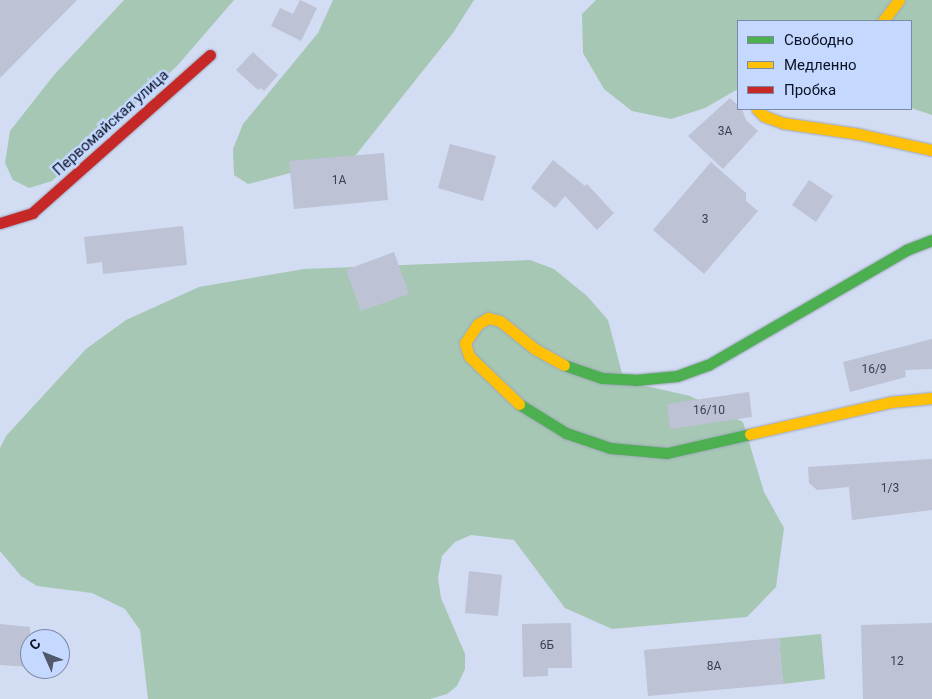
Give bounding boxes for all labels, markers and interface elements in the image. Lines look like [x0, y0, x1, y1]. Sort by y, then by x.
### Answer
legend [737, 20, 912, 110]
text: Свободно [784, 31, 853, 49]
text: Медленно [784, 56, 857, 74]
street label: Первомайская улица [49, 66, 173, 180]
text: Пробка [784, 81, 836, 99]
house number: 3А [718, 125, 732, 139]
house number: 1А [332, 174, 346, 188]
house number: 3 [702, 213, 708, 227]
house number: 16/9 [861, 363, 887, 377]
house number: 16/10 [693, 404, 725, 418]
house number: 1/3 [881, 482, 899, 496]
north arrow [20, 629, 70, 679]
text: С [26, 635, 44, 653]
house number: 6Б [540, 639, 554, 653]
house number: 12 [890, 655, 904, 669]
house number: 8А [707, 660, 721, 674]

